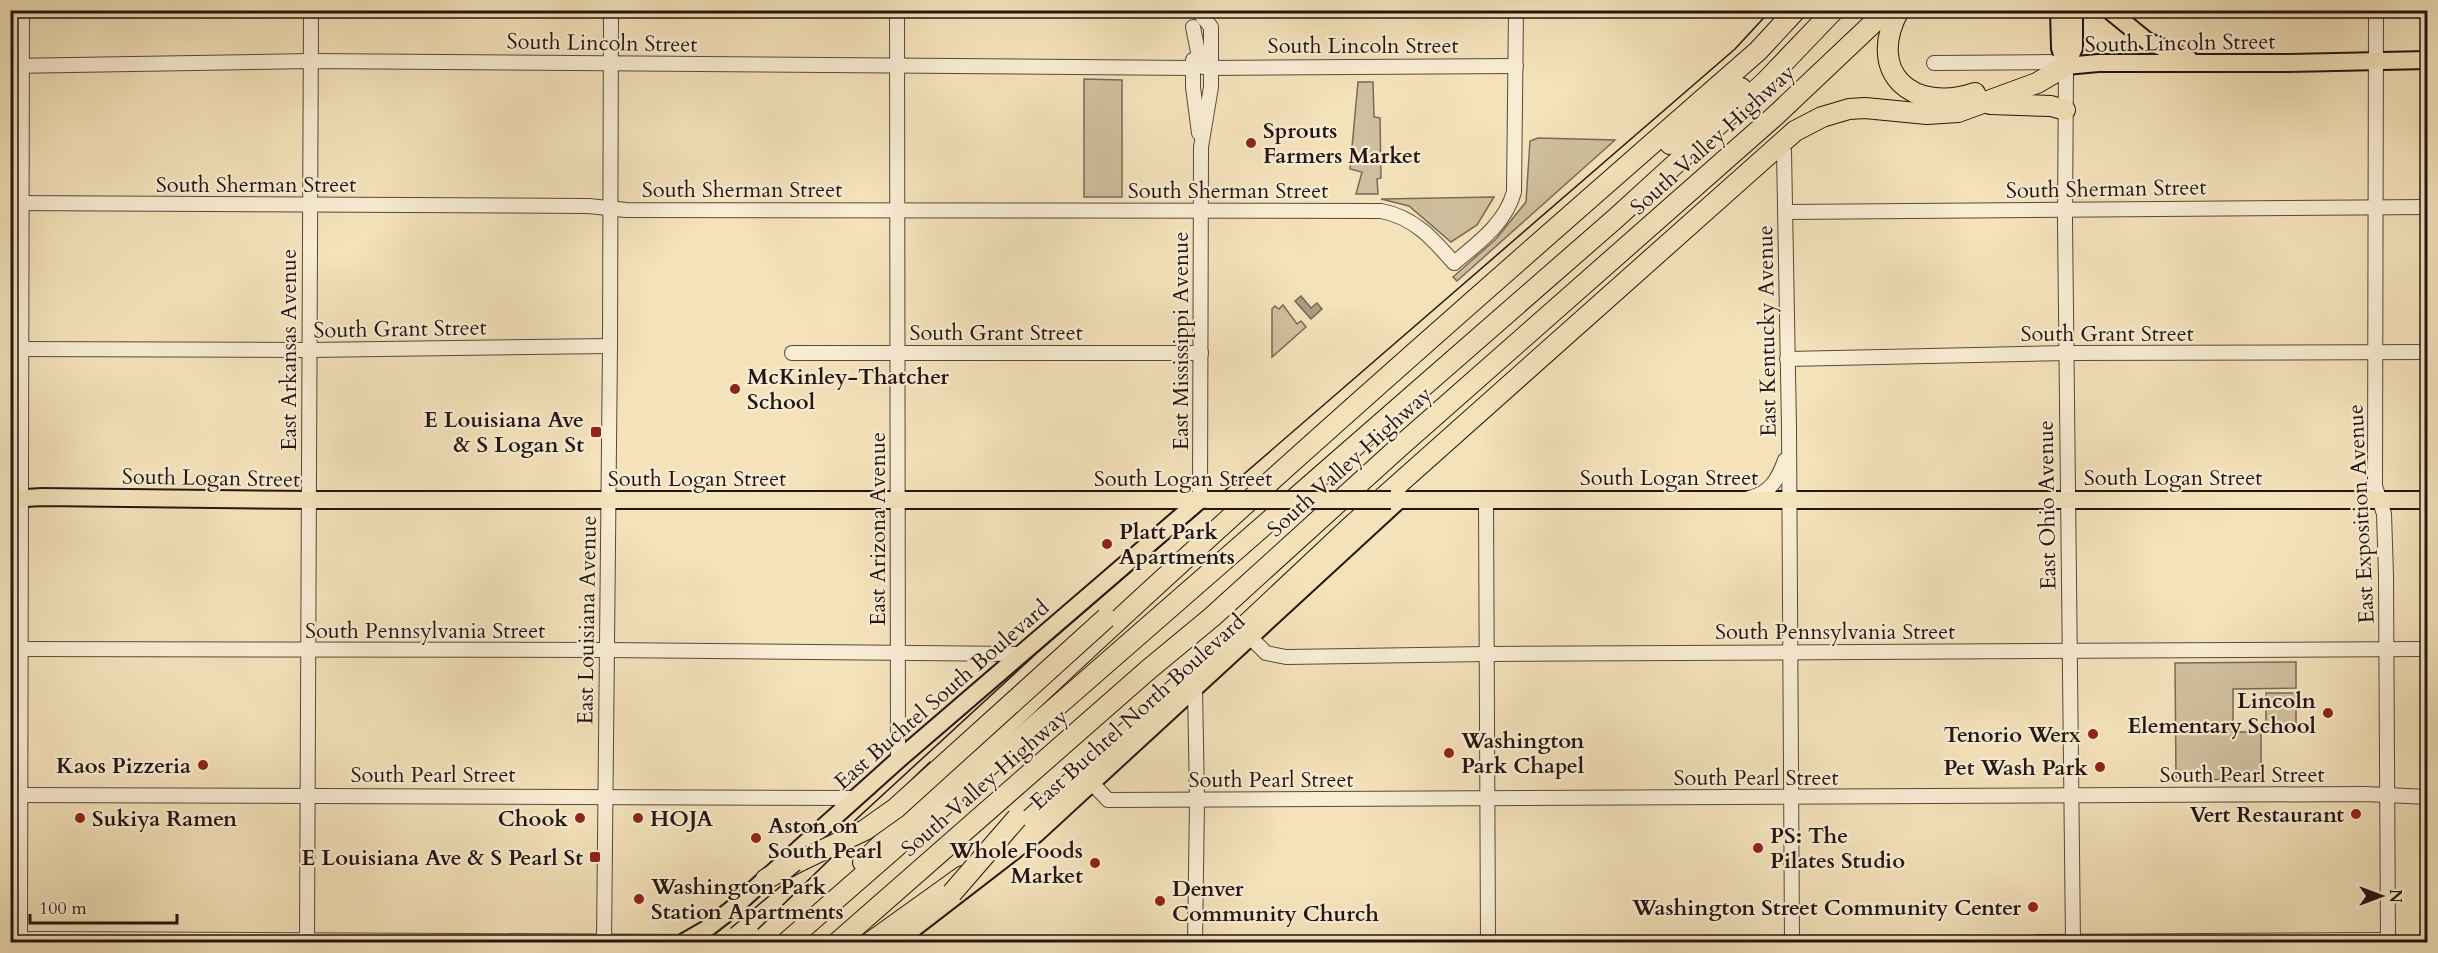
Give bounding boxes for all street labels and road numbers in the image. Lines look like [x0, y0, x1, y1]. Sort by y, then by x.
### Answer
street label: South Lincoln Street [506, 26, 698, 60]
street label: South Lincoln Street [2084, 26, 2276, 60]
street label: South Lincoln Street [1268, 31, 1458, 61]
street label: South Valley Highway [1624, 57, 1802, 222]
street label: South Sherman Street [156, 170, 356, 200]
street label: South Sherman Street [2006, 172, 2207, 206]
street label: South Sherman Street [642, 175, 842, 205]
street label: South Sherman Street [1128, 176, 1328, 206]
street label: East Kentucky Avenue [1750, 225, 1784, 437]
street label: East Mississippi Avenue [1166, 232, 1196, 450]
street label: East Arkansas Avenue [274, 249, 304, 451]
street label: South Grant Street [313, 312, 487, 346]
street label: South Grant Street [909, 318, 1083, 348]
street label: South Grant Street [2020, 319, 2194, 349]
street label: South Valley Highway [1261, 379, 1439, 544]
street label: East Exposition Avenue [2340, 403, 2382, 624]
street label: East Ohio Avenue [2031, 420, 2063, 590]
street label: East Arizona Avenue [863, 432, 893, 626]
street label: South Logan Street [122, 461, 300, 495]
street label: South Logan Street [1580, 463, 1758, 493]
street label: South Logan Street [2084, 463, 2262, 493]
street label: South Logan Street [608, 464, 786, 494]
street label: South Logan Street [1094, 464, 1272, 494]
street label: East Louisiana Avenue [570, 515, 604, 725]
street label: East Buchtel South Boulevard [828, 593, 1056, 797]
street label: East Buchtel North Boulevard [1024, 607, 1252, 816]
street label: South Pennsylvania Street [305, 616, 545, 646]
street label: South Pennsylvania Street [1715, 617, 1955, 647]
street label: South Valley Highway [895, 702, 1075, 864]
street label: South Pearl Street [351, 760, 515, 790]
street label: South Pearl Street [2160, 760, 2324, 790]
street label: South Pearl Street [1674, 763, 1838, 793]
street label: South Pearl Street [1189, 765, 1353, 795]

